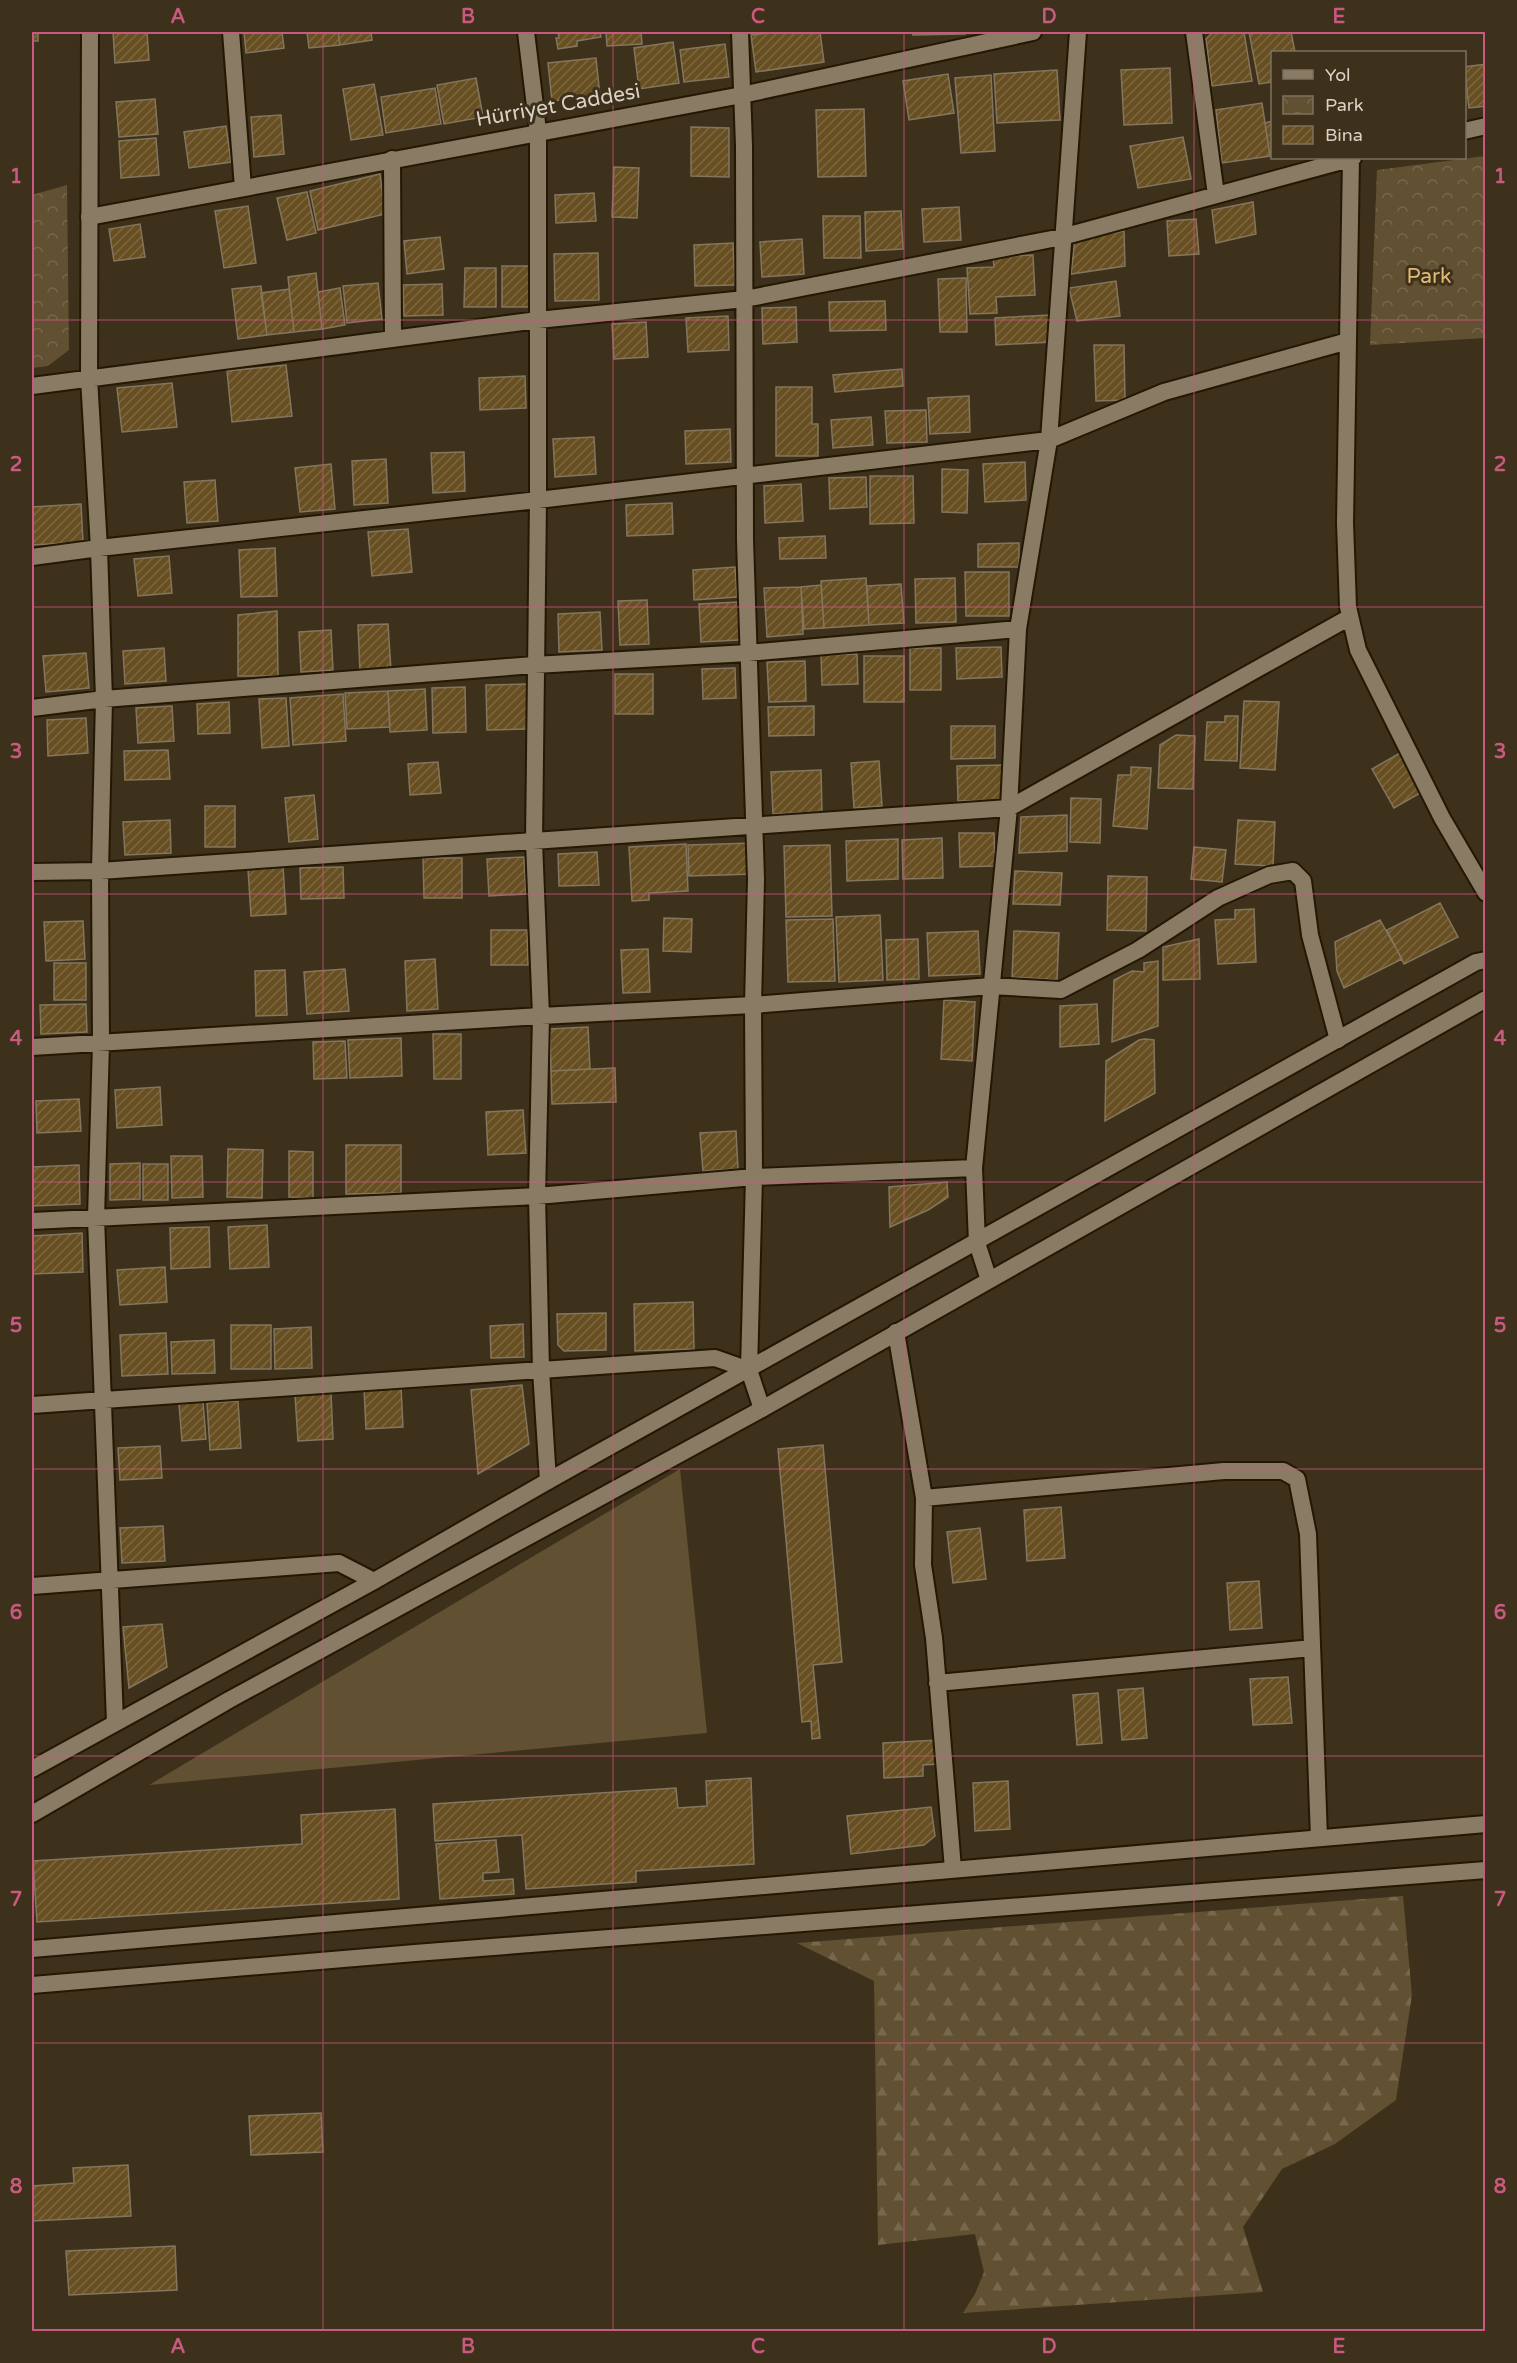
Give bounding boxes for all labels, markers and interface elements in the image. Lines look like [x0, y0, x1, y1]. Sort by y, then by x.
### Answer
text: A [171, 5, 186, 29]
text: B [461, 5, 475, 29]
text: C [751, 5, 765, 29]
text: D [1041, 5, 1057, 29]
text: E [1333, 5, 1346, 29]
legend [1271, 51, 1466, 159]
text: Yol [1325, 64, 1351, 86]
street label: Hürriyet Caddesi [474, 79, 642, 132]
text: Park [1325, 94, 1364, 116]
text: Bina [1325, 124, 1363, 146]
text: 1 [10, 165, 22, 189]
text: 1 [1494, 165, 1506, 189]
park label: Park [1407, 264, 1451, 289]
text: 2 [10, 453, 22, 477]
text: 2 [1494, 453, 1506, 477]
text: 3 [10, 740, 22, 764]
text: 3 [1494, 740, 1506, 764]
text: 4 [10, 1027, 23, 1051]
text: 4 [1494, 1027, 1507, 1051]
text: 5 [10, 1314, 22, 1338]
text: 5 [1494, 1314, 1506, 1338]
text: 6 [10, 1601, 22, 1625]
text: 6 [1494, 1601, 1506, 1625]
text: 7 [10, 1888, 22, 1912]
text: 7 [1494, 1888, 1506, 1912]
text: 8 [10, 2175, 22, 2199]
text: 8 [1494, 2175, 1506, 2199]
text: A [171, 2335, 186, 2359]
text: B [461, 2335, 475, 2359]
text: C [751, 2335, 765, 2359]
text: D [1041, 2335, 1057, 2359]
text: E [1333, 2335, 1346, 2359]

